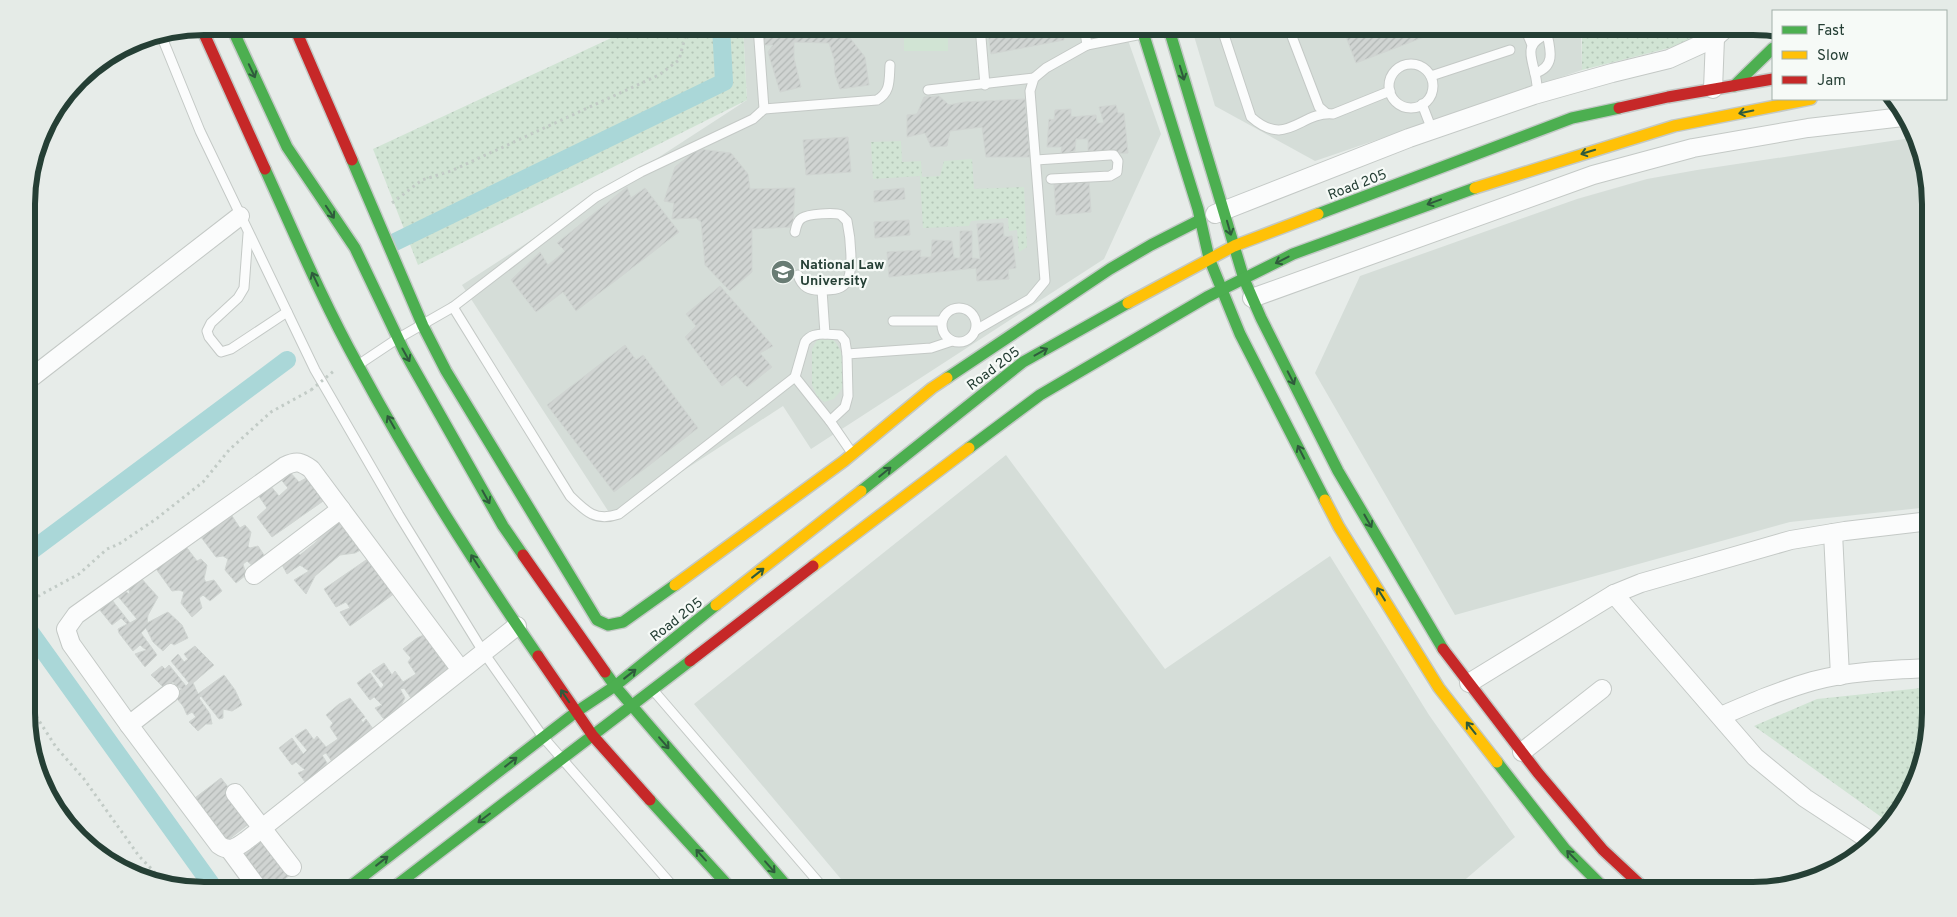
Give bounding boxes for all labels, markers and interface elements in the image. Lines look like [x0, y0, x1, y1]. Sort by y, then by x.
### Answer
legend [1772, 10, 1947, 100]
text: Fast [1817, 22, 1845, 41]
text: Slow [1817, 47, 1849, 66]
one-way arrow [247, 63, 257, 78]
one-way arrow [1178, 64, 1187, 80]
text: Jam [1817, 72, 1846, 91]
one-way arrow [1738, 107, 1754, 117]
one-way arrow [1581, 148, 1597, 158]
street label: Road 205 [1326, 166, 1390, 204]
one-way arrow [1427, 198, 1442, 207]
one-way arrow [325, 205, 336, 219]
one-way arrow [1225, 220, 1235, 236]
one-way arrow [1275, 256, 1290, 265]
place label: National Law University [800, 257, 884, 290]
school or university icon: National Law University [770, 259, 796, 285]
one-way arrow [309, 272, 319, 287]
street label: Road 205 [964, 344, 1024, 395]
one-way arrow [1034, 346, 1048, 356]
one-way arrow [402, 348, 412, 362]
one-way arrow [1287, 370, 1296, 385]
one-way arrow [385, 416, 395, 430]
one-way arrow [1296, 445, 1305, 460]
one-way arrow [878, 466, 891, 477]
one-way arrow [482, 489, 492, 503]
one-way arrow [1363, 514, 1373, 528]
one-way arrow [470, 555, 480, 569]
one-way arrow [751, 567, 764, 578]
one-way arrow [1376, 587, 1386, 601]
street label: Road 205 [647, 594, 707, 646]
one-way arrow [623, 668, 636, 679]
one-way arrow [560, 690, 570, 704]
one-way arrow [1466, 722, 1477, 735]
one-way arrow [659, 737, 670, 750]
one-way arrow [504, 757, 518, 767]
one-way arrow [478, 813, 491, 824]
one-way arrow [695, 848, 706, 861]
one-way arrow [1566, 849, 1578, 862]
one-way arrow [375, 856, 389, 866]
one-way arrow [764, 860, 776, 873]

